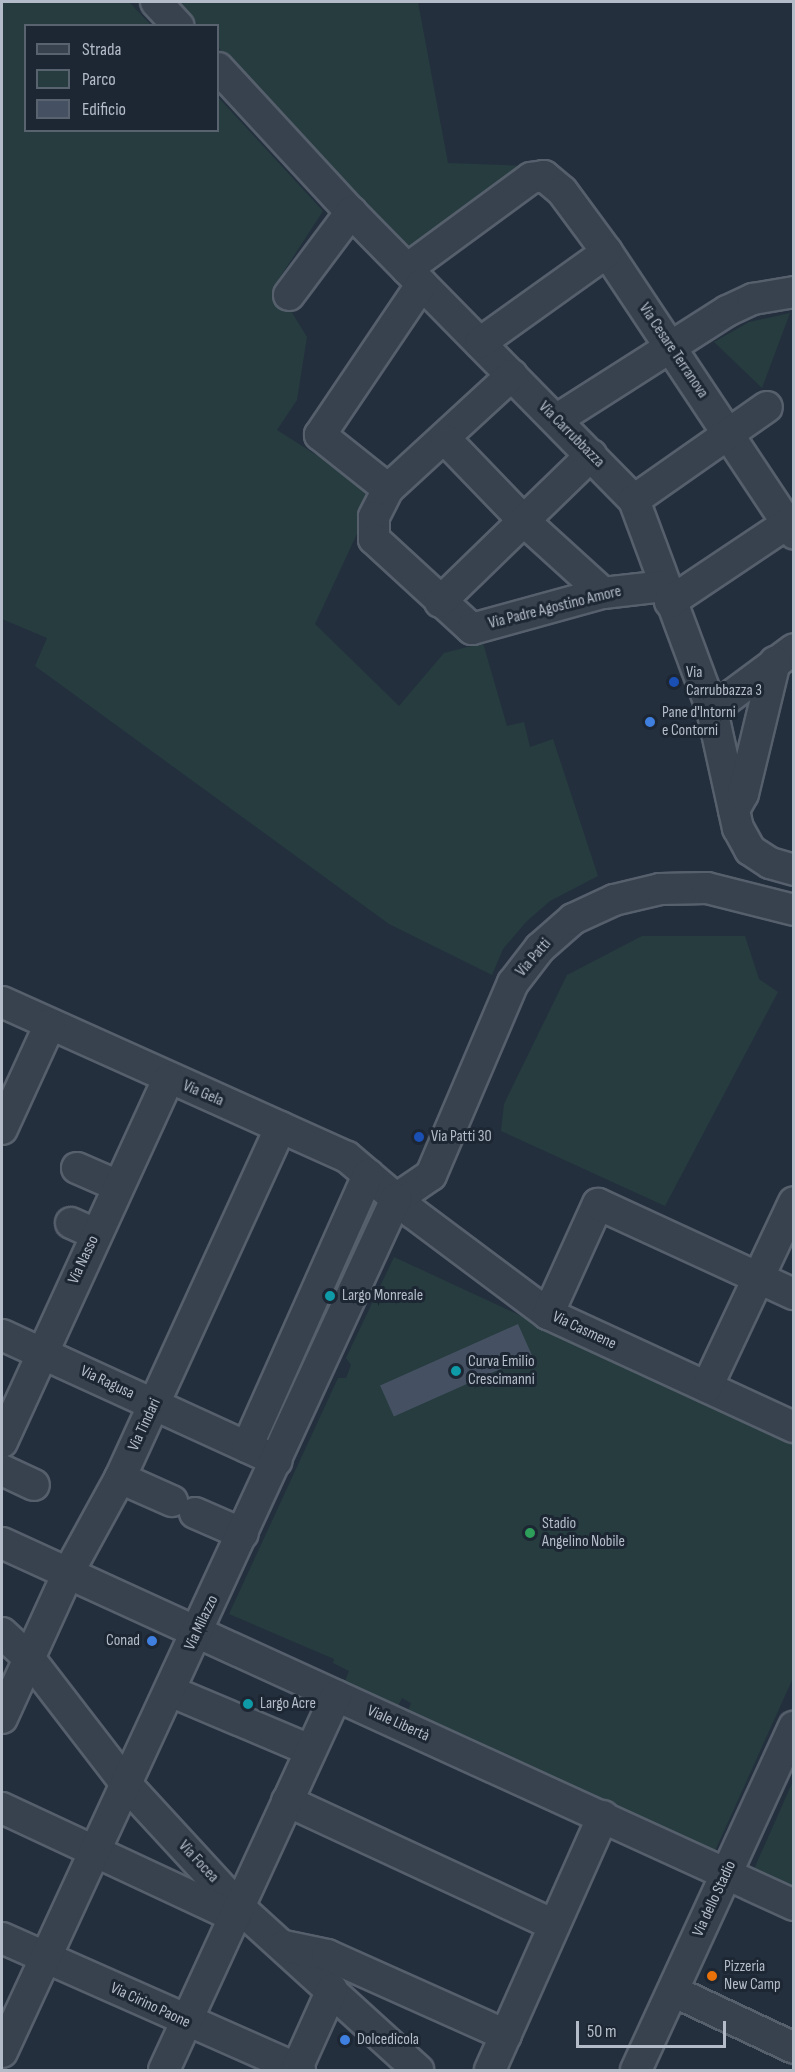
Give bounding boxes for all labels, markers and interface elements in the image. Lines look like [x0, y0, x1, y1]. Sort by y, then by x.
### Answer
legend [24, 24, 219, 132]
text: Strada [82, 39, 121, 60]
text: Parco [82, 69, 116, 90]
text: Edificio [82, 99, 126, 120]
street label: Via Cesare Terranova [634, 300, 712, 402]
street label: Via Carrubbazza [534, 398, 608, 472]
street label: Via Padre Agostino Amore [487, 582, 623, 634]
place label: Via Carrubbazza 3 [686, 663, 762, 701]
marker: Via Carrubbazza 3 [667, 675, 681, 689]
place label: Pane d'Intorni e Contorni [662, 703, 736, 741]
marker: Pane d'Intorni e Contorni [643, 715, 657, 729]
street label: Via Patti [512, 935, 556, 981]
street label: Via Gela [180, 1077, 226, 1111]
place label: Via Patti 30 [431, 1127, 492, 1147]
marker: Via Patti 30 [412, 1130, 426, 1144]
street label: Via Nasso [64, 1233, 104, 1287]
place label: Largo Monreale [342, 1286, 423, 1306]
marker: Largo Monreale [323, 1289, 337, 1303]
street label: Via Casmene [549, 1308, 619, 1354]
place label: Curva Emilio Crescimanni [468, 1352, 535, 1390]
street label: Via Ragusa [77, 1362, 137, 1404]
marker: Curva Emilio Crescimanni [449, 1364, 463, 1378]
street label: Via Tindari [125, 1396, 165, 1454]
place label: Stadio Angelino Nobile [542, 1514, 625, 1552]
marker: Stadio Angelino Nobile [523, 1526, 537, 1540]
street label: Via Milazzo [181, 1592, 223, 1654]
place label: Conad [106, 1631, 140, 1651]
marker: Conad [145, 1634, 159, 1648]
place label: Largo Acre [260, 1694, 316, 1714]
marker: Largo Acre [241, 1697, 255, 1711]
street label: Viale Libertà [364, 1702, 432, 1746]
street label: Via Focea [174, 1837, 222, 1887]
street label: Via dello Stadio [689, 1858, 741, 1940]
place label: Pizzeria New Camp [724, 1957, 781, 1995]
marker: Pizzeria New Camp [705, 1969, 719, 1983]
street label: Via Cirino Paone [107, 1979, 193, 2033]
scale bar [579, 2009, 729, 2047]
text: 50 m [587, 2021, 617, 2042]
place label: Dolcedicola [357, 2030, 419, 2050]
marker: Dolcedicola [338, 2033, 352, 2047]

